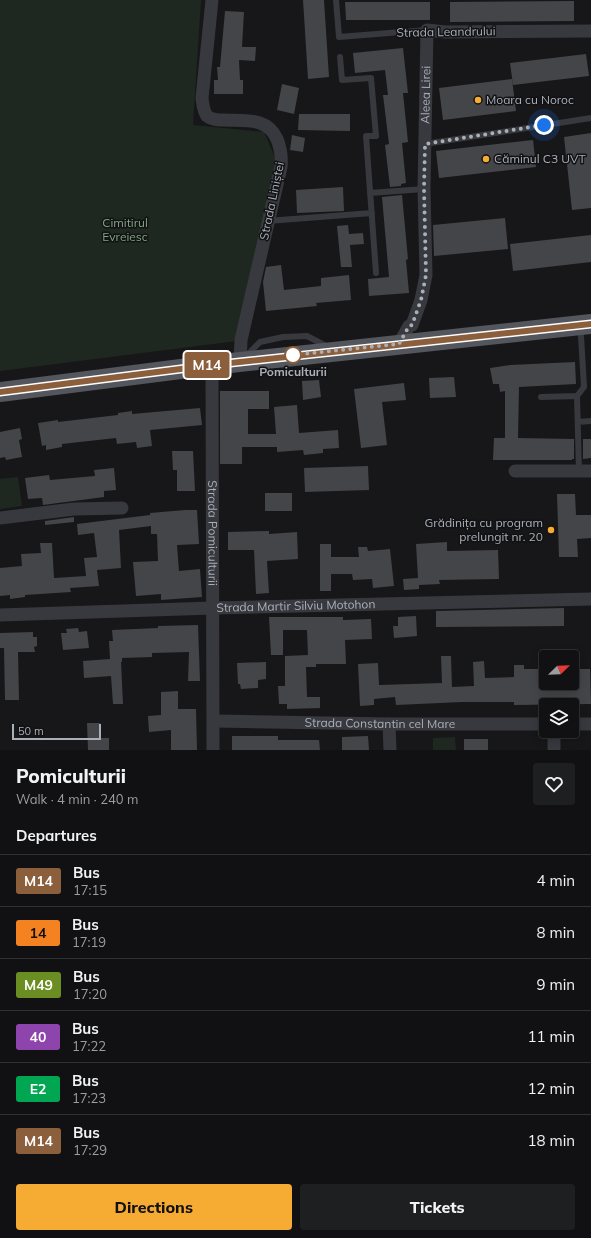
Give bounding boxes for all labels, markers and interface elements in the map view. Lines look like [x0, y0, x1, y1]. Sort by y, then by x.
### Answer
street label: Strada Leandrului [396, 23, 496, 40]
street label: Aleea Lirei [417, 65, 433, 124]
place label: Moara cu Noroc [486, 92, 574, 107]
marker: Moara cu Noroc [473, 95, 483, 105]
your location [534, 115, 554, 135]
place label: Căminul C3 UVT [494, 151, 587, 166]
marker: Căminul C3 UVT [481, 154, 491, 164]
street label: Strada Liniștei [256, 160, 288, 241]
park label: Cimitirul Evreiesc [102, 215, 148, 244]
marker: Pomiculturii [284, 346, 302, 364]
line badge: M14 [184, 352, 230, 378]
text: M14 [193, 356, 221, 374]
place label: Pomiculturii [259, 364, 327, 379]
street label: Strada Pomiculturii [205, 480, 221, 586]
place label: Grădinița cu program prelungit nr. 20 [425, 515, 543, 544]
marker: Grădinița cu program prelungit nr. 20 [546, 525, 556, 535]
street label: Strada Martir Silviu Motohon [216, 596, 376, 615]
north arrow [539, 650, 579, 690]
map controls [539, 650, 579, 738]
button: layers [539, 698, 579, 738]
street label: Strada Constantin cel Mare [305, 715, 455, 731]
scale bar [12, 722, 101, 741]
text: 50 m [18, 724, 44, 738]
button: heart [533, 763, 575, 805]
text: Pomiculturii [16, 764, 126, 788]
text: Walk · 4 min · 240 m [16, 791, 138, 807]
text: Departures [16, 826, 97, 845]
text: Bus [73, 863, 100, 882]
text: 4 min [537, 871, 575, 890]
text: M14 [24, 872, 53, 890]
text: 17:15 [73, 882, 107, 898]
text: Bus [72, 915, 99, 934]
text: 8 min [537, 923, 575, 942]
text: 14 [30, 924, 46, 942]
text: 17:19 [72, 934, 106, 950]
text: Bus [73, 967, 100, 986]
text: 9 min [537, 975, 575, 994]
text: M49 [24, 976, 53, 994]
text: 17:20 [73, 986, 107, 1002]
text: Bus [72, 1019, 99, 1038]
text: 11 min [528, 1027, 575, 1046]
text: 40 [30, 1028, 46, 1046]
text: 17:22 [72, 1038, 106, 1054]
text: Bus [72, 1071, 99, 1090]
text: 12 min [528, 1079, 575, 1098]
text: E2 [30, 1080, 46, 1098]
text: 17:23 [72, 1090, 106, 1106]
text: Bus [73, 1123, 100, 1142]
text: 18 min [528, 1131, 575, 1150]
text: M14 [24, 1132, 53, 1150]
text: 17:29 [73, 1142, 107, 1158]
button: Directions [16, 1184, 292, 1230]
button: Tickets [300, 1184, 575, 1230]

